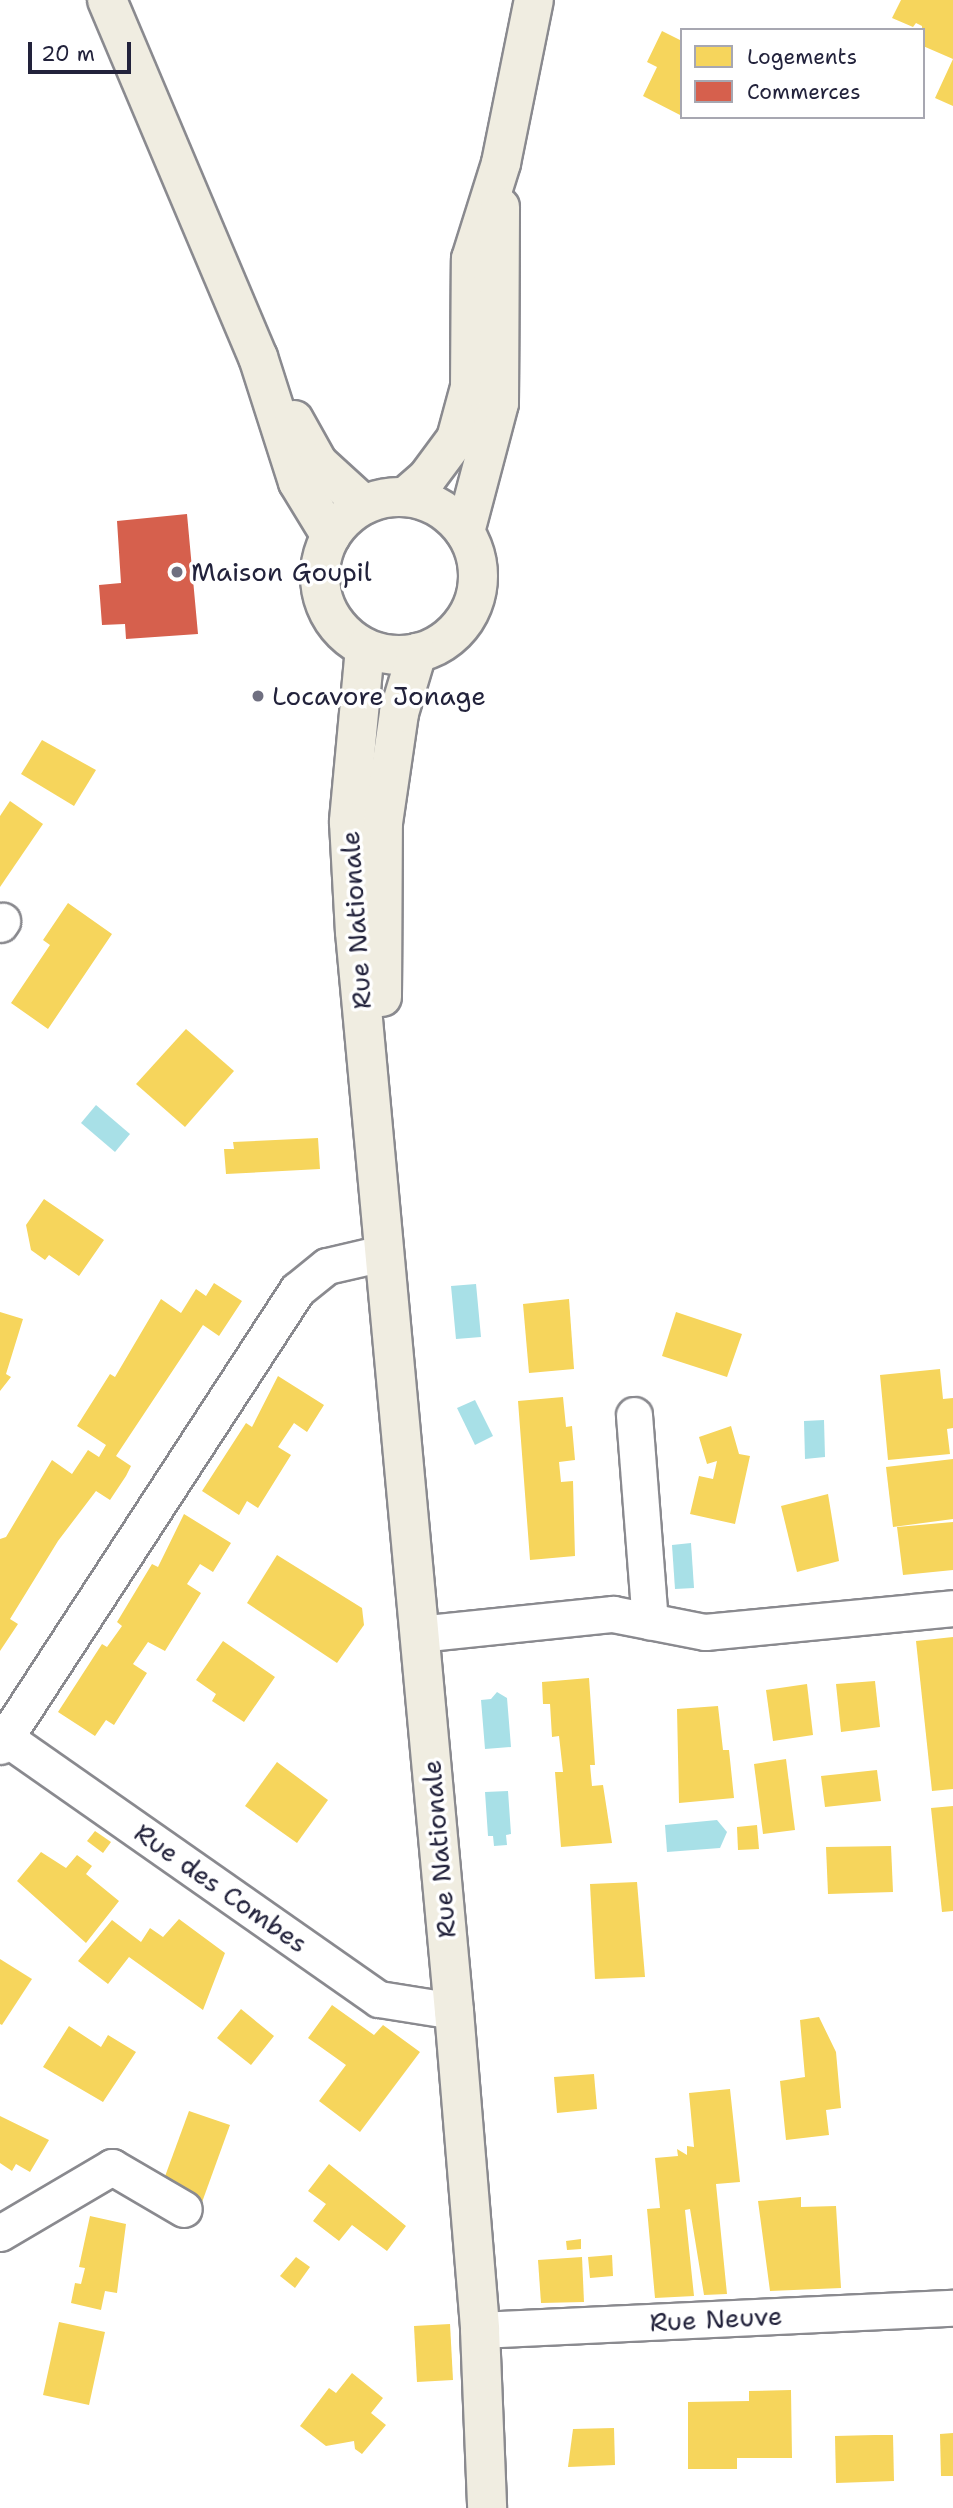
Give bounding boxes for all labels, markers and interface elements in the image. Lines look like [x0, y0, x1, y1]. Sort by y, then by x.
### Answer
scale bar [32, 28, 135, 72]
legend [680, 28, 925, 119]
text: 20 m [41, 40, 95, 68]
text: Logements [747, 43, 857, 71]
text: Commerces [747, 78, 861, 106]
place label: Maison Goupil [191, 556, 372, 588]
marker: Maison Goupil [169, 564, 185, 580]
place label: Locavore Jonage [272, 680, 486, 712]
marker: Locavore Jonage [250, 688, 266, 704]
street label: Rue Nationale [334, 830, 378, 1010]
street label: Rue Nationale [416, 1759, 462, 1939]
street label: Rue des Combes [128, 1817, 314, 1959]
street label: Rue Neuve [649, 2300, 783, 2338]

